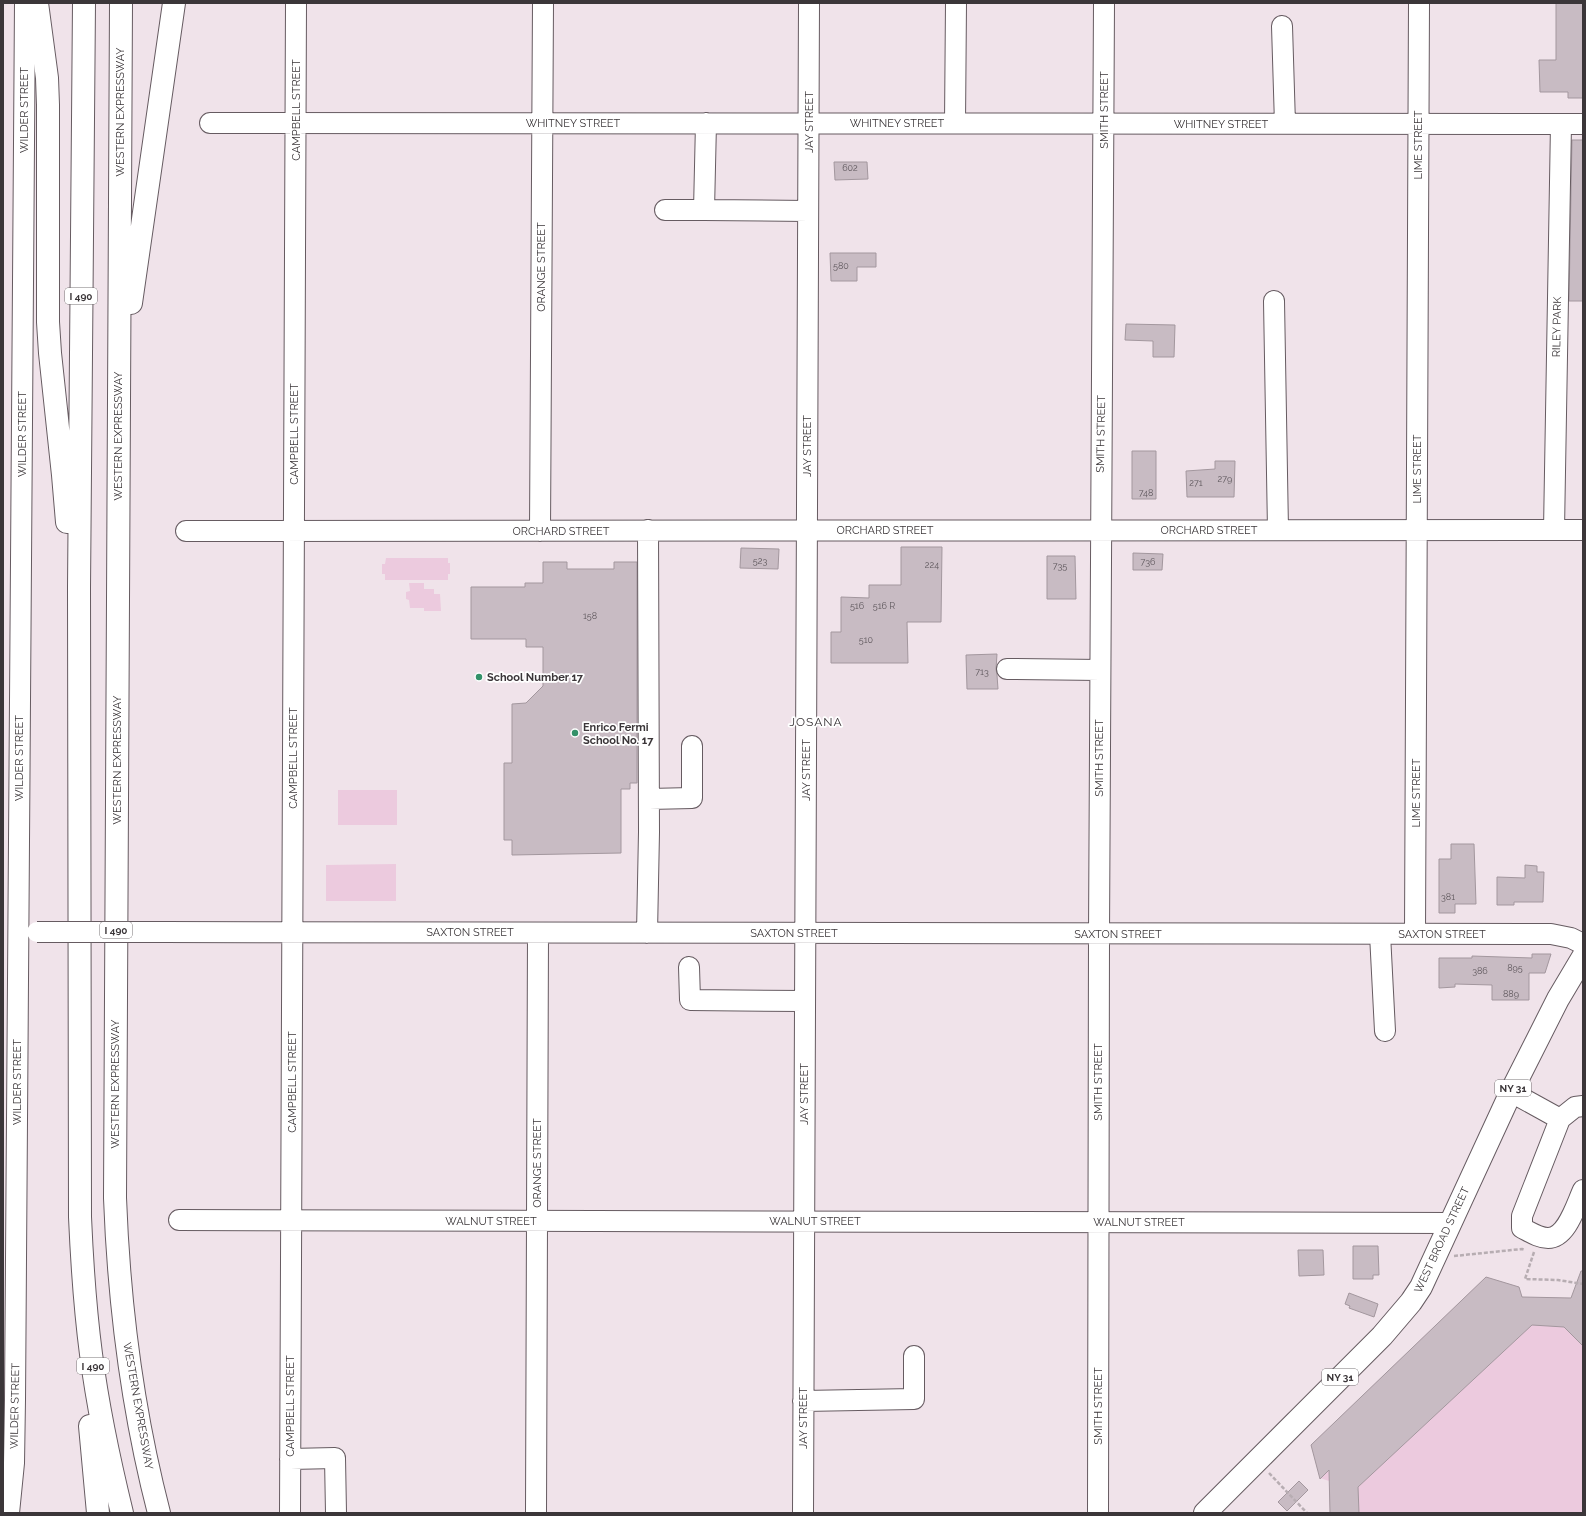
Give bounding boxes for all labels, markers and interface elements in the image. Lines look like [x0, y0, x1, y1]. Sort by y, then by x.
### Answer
street label: WESTERN EXPRESSWAY [114, 48, 127, 176]
street label: CAMPBELL STREET [290, 59, 303, 161]
street label: WILDER STREET [18, 67, 31, 153]
street label: SMITH STREET [1098, 71, 1111, 149]
street label: JAY STREET [803, 91, 816, 153]
street label: LIME STREET [1412, 110, 1425, 179]
street label: WHITNEY STREET [526, 117, 621, 130]
street label: WHITNEY STREET [850, 117, 945, 130]
street label: WHITNEY STREET [1174, 118, 1269, 131]
house number: 602 [842, 163, 858, 173]
street label: ORANGE STREET [535, 222, 548, 312]
house number: 580 [833, 261, 849, 271]
road number: I 490 [65, 288, 97, 304]
street label: RILEY PARK [1550, 296, 1564, 357]
street label: WESTERN EXPRESSWAY [112, 372, 125, 500]
street label: CAMPBELL STREET [288, 383, 301, 485]
street label: WILDER STREET [16, 391, 29, 477]
street label: SMITH STREET [1094, 395, 1108, 473]
street label: JAY STREET [801, 415, 814, 477]
street label: LIME STREET [1411, 434, 1424, 503]
house number: 279 [1218, 474, 1232, 484]
house number: 271 [1189, 478, 1203, 488]
house number: 748 [1139, 488, 1153, 498]
street label: ORCHARD STREET [836, 524, 934, 537]
street label: ORCHARD STREET [1160, 524, 1258, 537]
street label: ORCHARD STREET [512, 525, 610, 538]
house number: 523 [753, 556, 767, 566]
house number: 736 [1140, 557, 1156, 567]
house number: 224 [925, 560, 939, 570]
house number: 735 [1053, 561, 1067, 571]
house number: 516 [850, 601, 865, 611]
house number: 516 R [873, 601, 895, 611]
house number: 158 [583, 611, 597, 621]
house number: 510 [859, 635, 874, 645]
house number: 713 [975, 667, 989, 677]
place label: School Number 17 [487, 671, 584, 684]
marker: School Number 17 [474, 672, 484, 682]
street label: WESTERN EXPRESSWAY [111, 696, 124, 824]
street label: CAMPBELL STREET [287, 707, 300, 809]
street label: WILDER STREET [13, 715, 26, 801]
district label: JOSANA [789, 715, 843, 729]
street label: SMITH STREET [1093, 719, 1106, 797]
place label: Enrico Fermi School No. 17 [583, 721, 654, 747]
marker: Enrico Fermi School No. 17 [570, 728, 580, 738]
street label: JAY STREET [800, 739, 813, 801]
street label: LIME STREET [1410, 758, 1423, 827]
house number: 381 [1441, 892, 1455, 902]
road number: I 490 [100, 922, 132, 938]
street label: SAXTON STREET [426, 926, 514, 939]
street label: SAXTON STREET [750, 927, 838, 940]
street label: SAXTON STREET [1074, 928, 1162, 941]
street label: SAXTON STREET [1398, 928, 1486, 941]
house number: 895 [1507, 963, 1523, 973]
house number: 386 [1472, 966, 1488, 976]
house number: 889 [1503, 989, 1519, 999]
street label: WESTERN EXPRESSWAY [109, 1020, 122, 1148]
street label: CAMPBELL STREET [286, 1031, 299, 1133]
street label: WILDER STREET [11, 1039, 24, 1125]
street label: SMITH STREET [1092, 1043, 1105, 1121]
street label: JAY STREET [798, 1063, 811, 1125]
road number: NY 31 [1495, 1080, 1531, 1096]
street label: ORANGE STREET [531, 1118, 544, 1208]
street label: WEST BROAD STREET [1412, 1185, 1472, 1295]
street label: WALNUT STREET [445, 1215, 537, 1228]
street label: WALNUT STREET [769, 1215, 861, 1228]
street label: WALNUT STREET [1093, 1216, 1185, 1229]
street label: WESTERN EXPRESSWAY [120, 1341, 156, 1471]
street label: CAMPBELL STREET [284, 1355, 297, 1457]
road number: I 490 [77, 1358, 109, 1374]
street label: WILDER STREET [8, 1363, 22, 1449]
street label: SMITH STREET [1092, 1367, 1105, 1445]
road number: NY 31 [1322, 1369, 1358, 1385]
street label: JAY STREET [797, 1387, 810, 1449]

